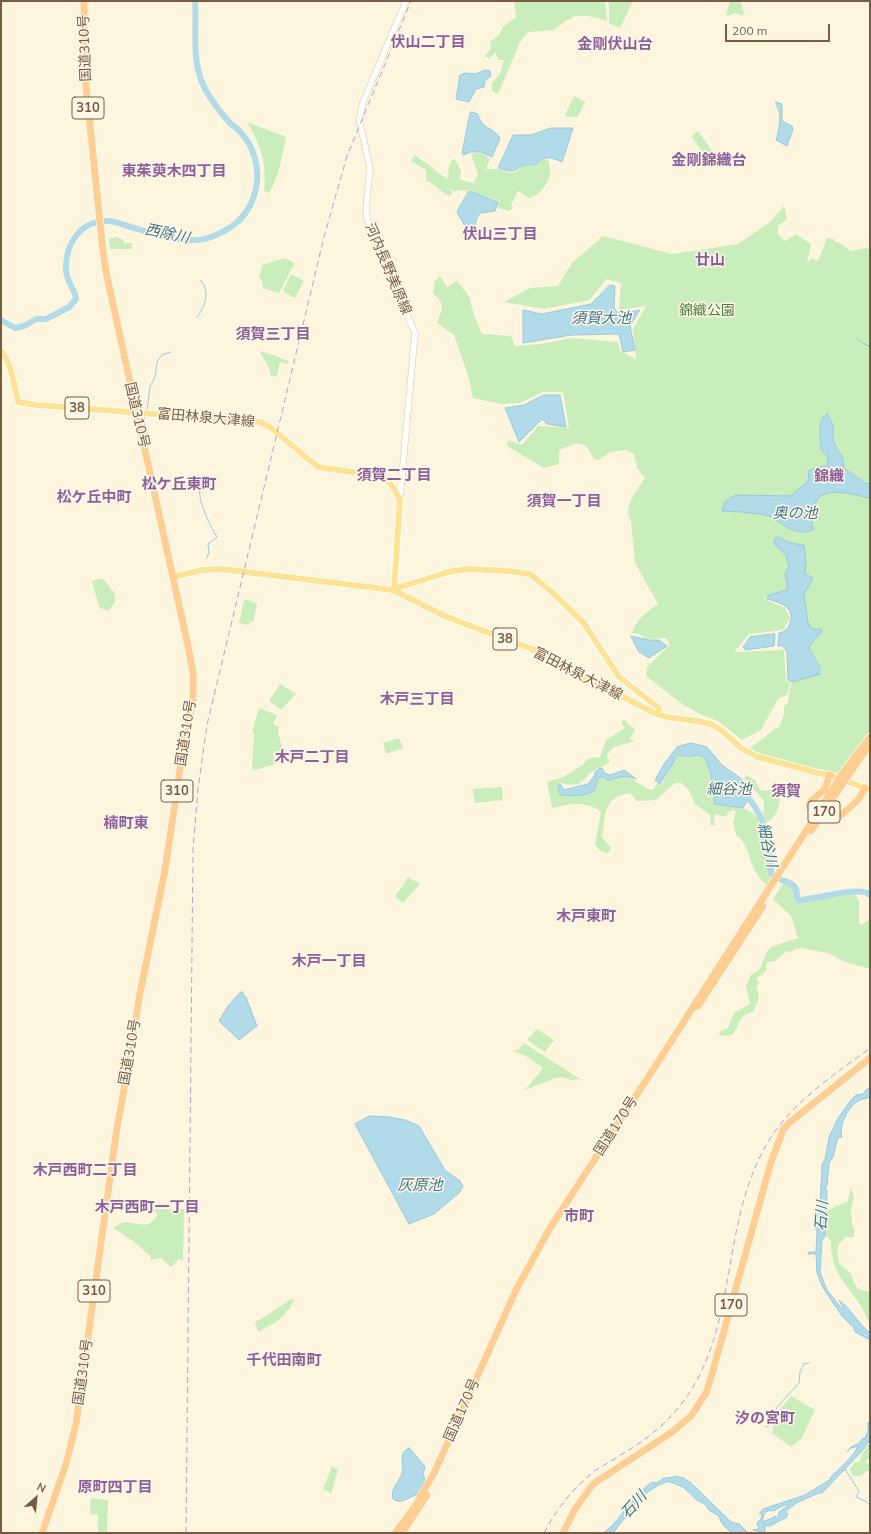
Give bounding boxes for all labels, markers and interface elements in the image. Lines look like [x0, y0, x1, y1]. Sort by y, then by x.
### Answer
street label: 国道310号 [75, 14, 95, 82]
scale bar [727, 16, 832, 42]
text: 200 m [732, 23, 767, 38]
district label: 伏山二丁目 [391, 33, 465, 51]
district label: 金剛伏山台 [578, 35, 652, 53]
road number: 310 [72, 97, 104, 119]
district label: 金剛錦織台 [672, 151, 746, 169]
district label: 東茱萸木四丁目 [122, 162, 226, 180]
water label: 西除川 [143, 221, 191, 247]
street label: 河内長野美原線 [361, 221, 415, 317]
district label: 伏山三丁目 [463, 225, 537, 243]
district label: 廿山 [695, 251, 725, 269]
park label: 錦織公園 [679, 303, 735, 319]
water label: 須賀大池 [571, 309, 631, 327]
district label: 須賀三丁目 [236, 325, 310, 343]
street label: 国道310号 [121, 380, 153, 450]
road number: 38 [65, 397, 89, 419]
street label: 富田林泉大津線 [156, 405, 256, 431]
district label: 須賀二丁目 [357, 466, 431, 484]
district label: 錦織 [814, 467, 844, 485]
district label: 松ケ丘東町 [142, 475, 216, 493]
district label: 松ケ丘中町 [57, 488, 131, 506]
district label: 須賀一丁目 [527, 492, 601, 510]
water label: 奥の池 [773, 504, 817, 522]
road number: 38 [493, 628, 517, 650]
street label: 富田林泉大津線 [531, 644, 625, 704]
district label: 木戸三丁目 [380, 690, 454, 708]
street label: 国道310号 [172, 698, 200, 768]
district label: 木戸二丁目 [275, 748, 349, 766]
road number: 310 [161, 780, 193, 802]
water label: 細谷池 [707, 780, 751, 798]
district label: 須賀 [771, 782, 801, 800]
road number: 170 [808, 801, 840, 823]
district label: 楠町東 [104, 814, 148, 832]
water label: 細谷川 [754, 821, 780, 869]
district label: 木戸東町 [556, 907, 616, 925]
district label: 木戸一丁目 [292, 952, 366, 970]
street label: 国道310号 [116, 1017, 144, 1087]
street label: 国道170号 [591, 1093, 641, 1159]
district label: 木戸西町二丁目 [33, 1161, 137, 1179]
water label: 灰原池 [398, 1176, 442, 1194]
district label: 木戸西町一丁目 [95, 1198, 199, 1216]
water label: 石川 [812, 1200, 832, 1232]
district label: 市町 [564, 1207, 594, 1225]
road number: 310 [78, 1280, 110, 1302]
road number: 170 [715, 1294, 747, 1316]
street label: 国道310号 [70, 1338, 96, 1406]
district label: 千代田南町 [247, 1351, 321, 1369]
street label: 国道170号 [441, 1376, 483, 1444]
district label: 汐の宮町 [735, 1409, 795, 1427]
north arrow [16, 1478, 56, 1518]
district label: 原町四丁目 [78, 1478, 152, 1496]
text: N [35, 1479, 48, 1495]
water label: 石川 [617, 1488, 651, 1522]

